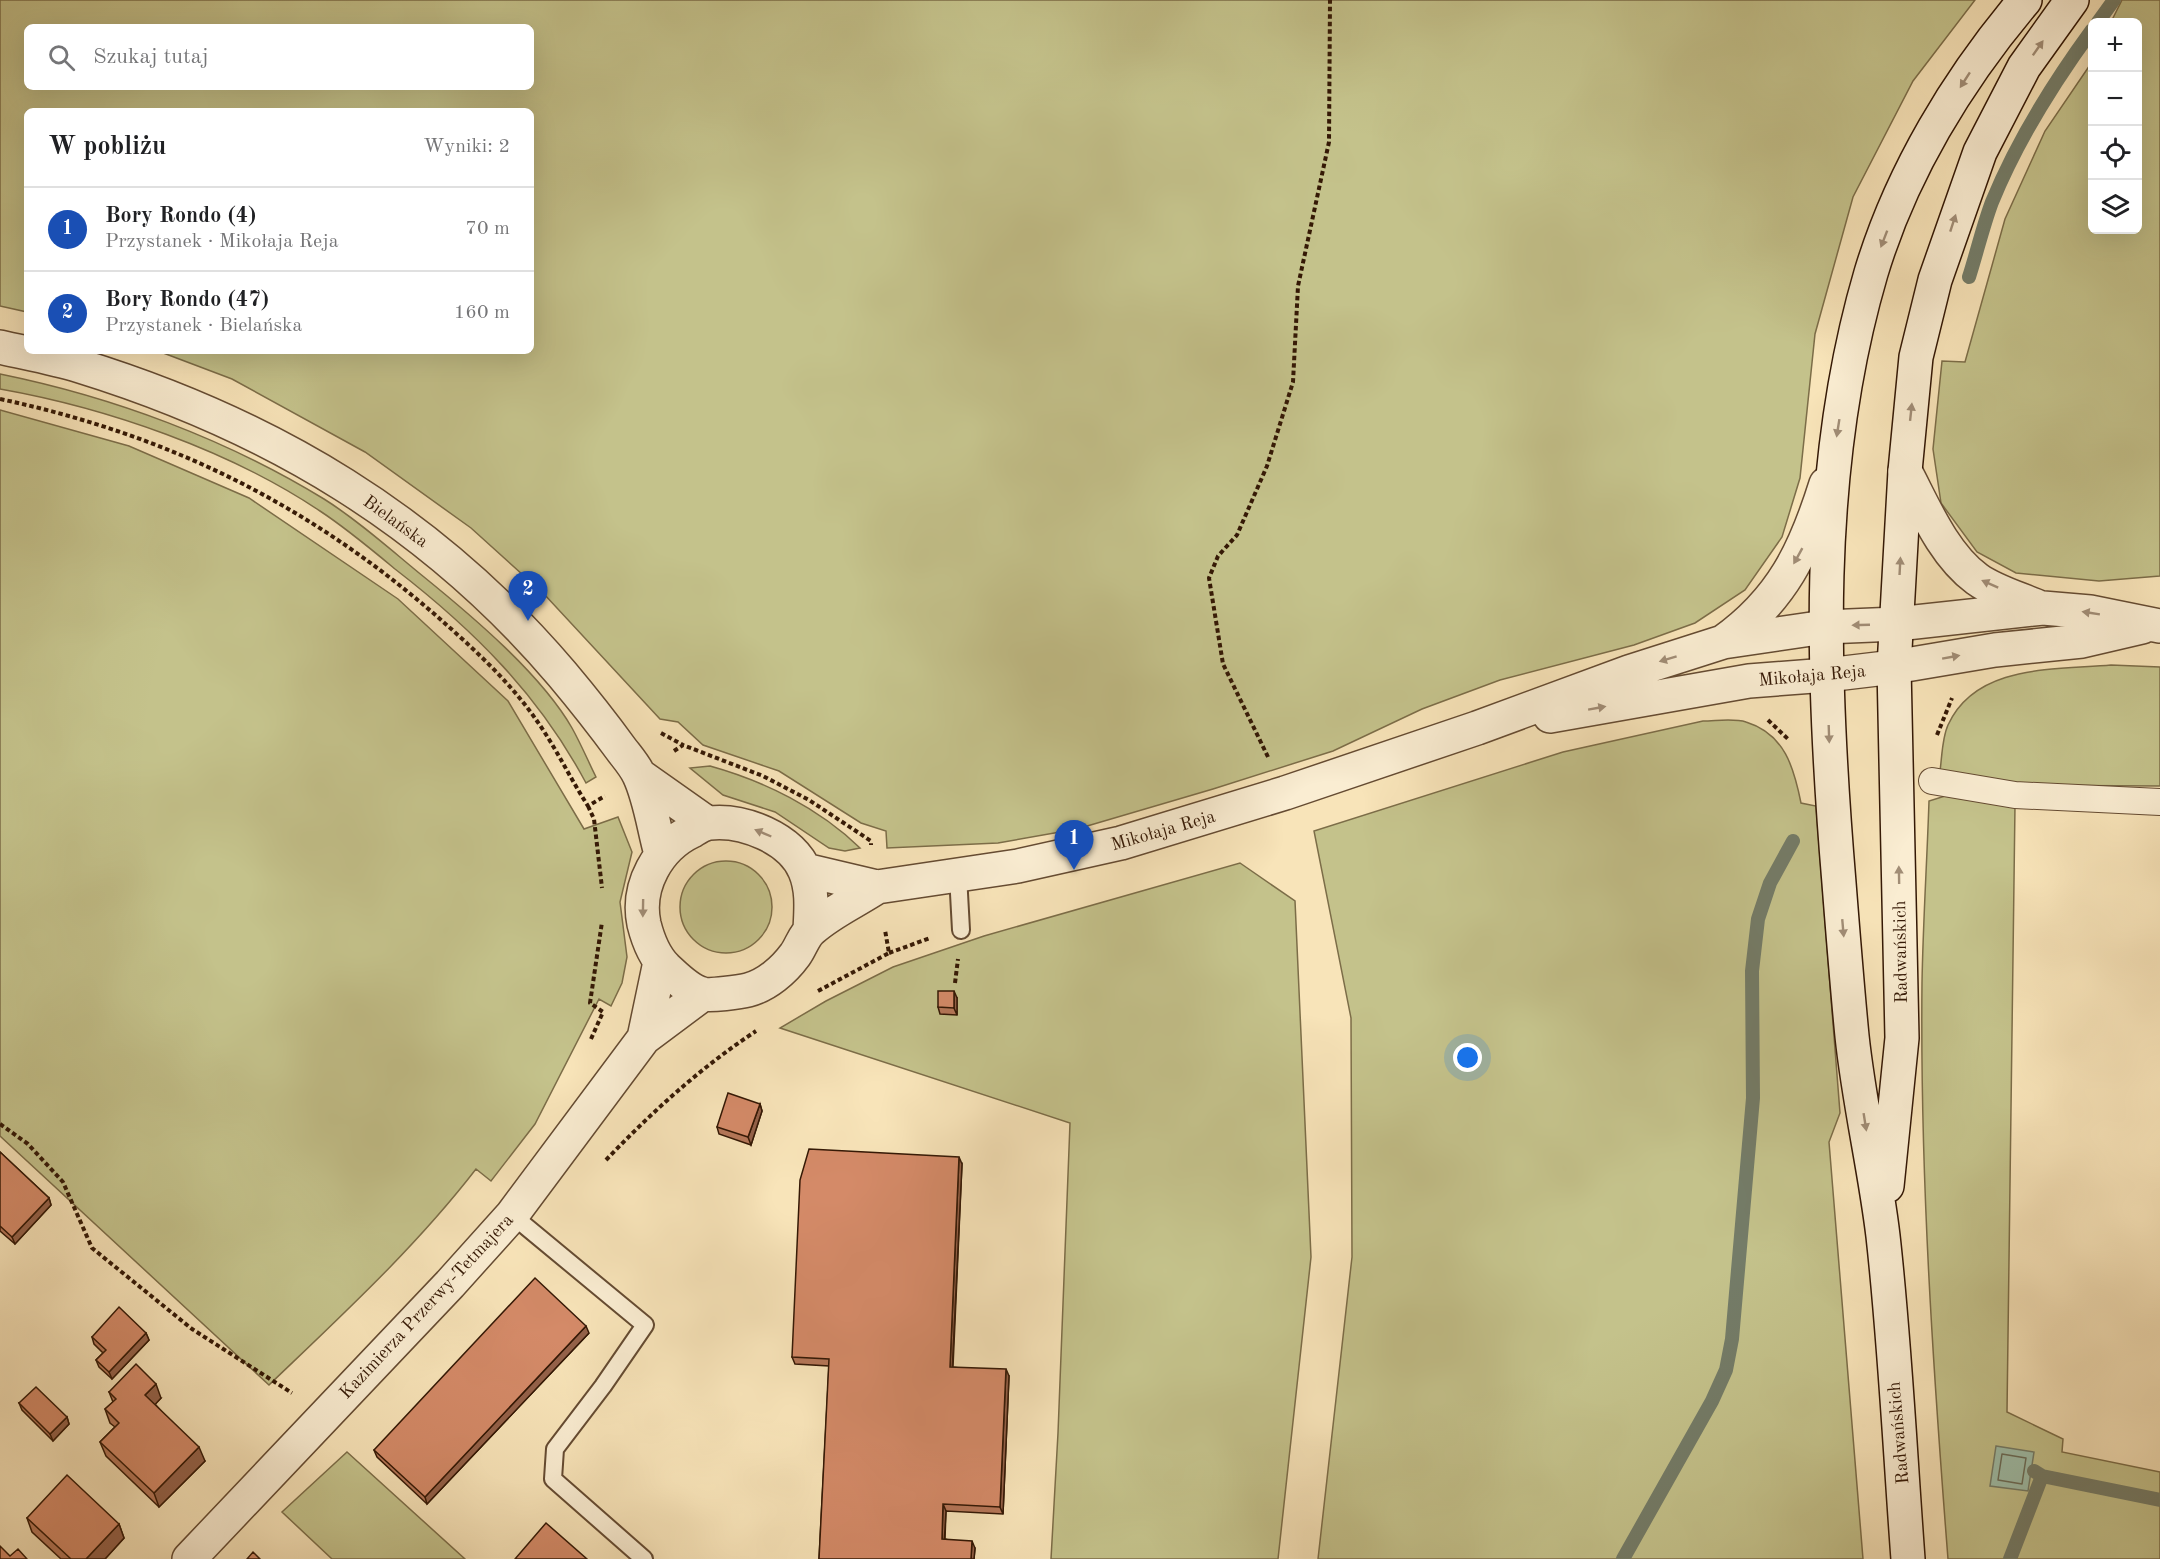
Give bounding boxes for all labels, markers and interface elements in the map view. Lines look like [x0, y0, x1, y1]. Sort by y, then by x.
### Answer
map controls [2088, 18, 2142, 234]
button: + [2088, 18, 2142, 72]
search box [24, 24, 534, 90]
one-way arrow [2032, 40, 2044, 56]
icon: search [45, 41, 78, 74]
text: Szukaj tutaj [93, 46, 209, 68]
one-way arrow [1960, 72, 1971, 88]
button: − [2088, 72, 2142, 126]
button: locate [2088, 126, 2142, 180]
text: W pobliżu [48, 134, 166, 160]
text: Wyniki: 2 [423, 137, 510, 157]
button: layers [2088, 180, 2142, 234]
text: Bory Rondo (4) [105, 205, 256, 227]
one-way arrow [1949, 214, 1959, 232]
text: 1 [62, 219, 73, 239]
text: 70 m [465, 219, 510, 239]
one-way arrow [1879, 231, 1889, 249]
text: Przystanek · Mikołaja Reja [105, 232, 339, 252]
text: Bory Rondo (47) [105, 289, 269, 311]
text: 2 [62, 303, 73, 323]
text: 160 m [454, 303, 510, 323]
text: Przystanek · Bielańska [105, 316, 302, 336]
one-way arrow [1906, 403, 1916, 422]
one-way arrow [1834, 419, 1843, 438]
street label: Bielańska [360, 492, 431, 551]
one-way arrow [1793, 548, 1803, 565]
one-way arrow [1895, 556, 1904, 575]
pin: 2 [508, 572, 548, 621]
one-way arrow [1981, 580, 1998, 589]
one-way arrow [2081, 608, 2100, 617]
one-way arrow [1851, 621, 1870, 630]
one-way arrow [1942, 653, 1961, 662]
one-way arrow [1658, 655, 1676, 665]
street label: Mikołaja Reja [1758, 662, 1867, 690]
one-way arrow [1587, 704, 1606, 713]
one-way arrow [1824, 724, 1834, 743]
street label: Mikołaja Reja [1109, 807, 1218, 854]
pin: 1 [1054, 820, 1094, 870]
one-way arrow [754, 829, 771, 838]
one-way arrow [1894, 865, 1904, 884]
one-way arrow [639, 899, 648, 918]
street label: Radwańskich [1891, 900, 1911, 1004]
one-way arrow [1838, 919, 1848, 938]
your location [1453, 1043, 1482, 1072]
one-way arrow [1861, 1112, 1870, 1131]
street label: Kazimierza Przerwy-Tetmajera [337, 1211, 517, 1402]
street label: Radwańskich [1886, 1381, 1912, 1485]

